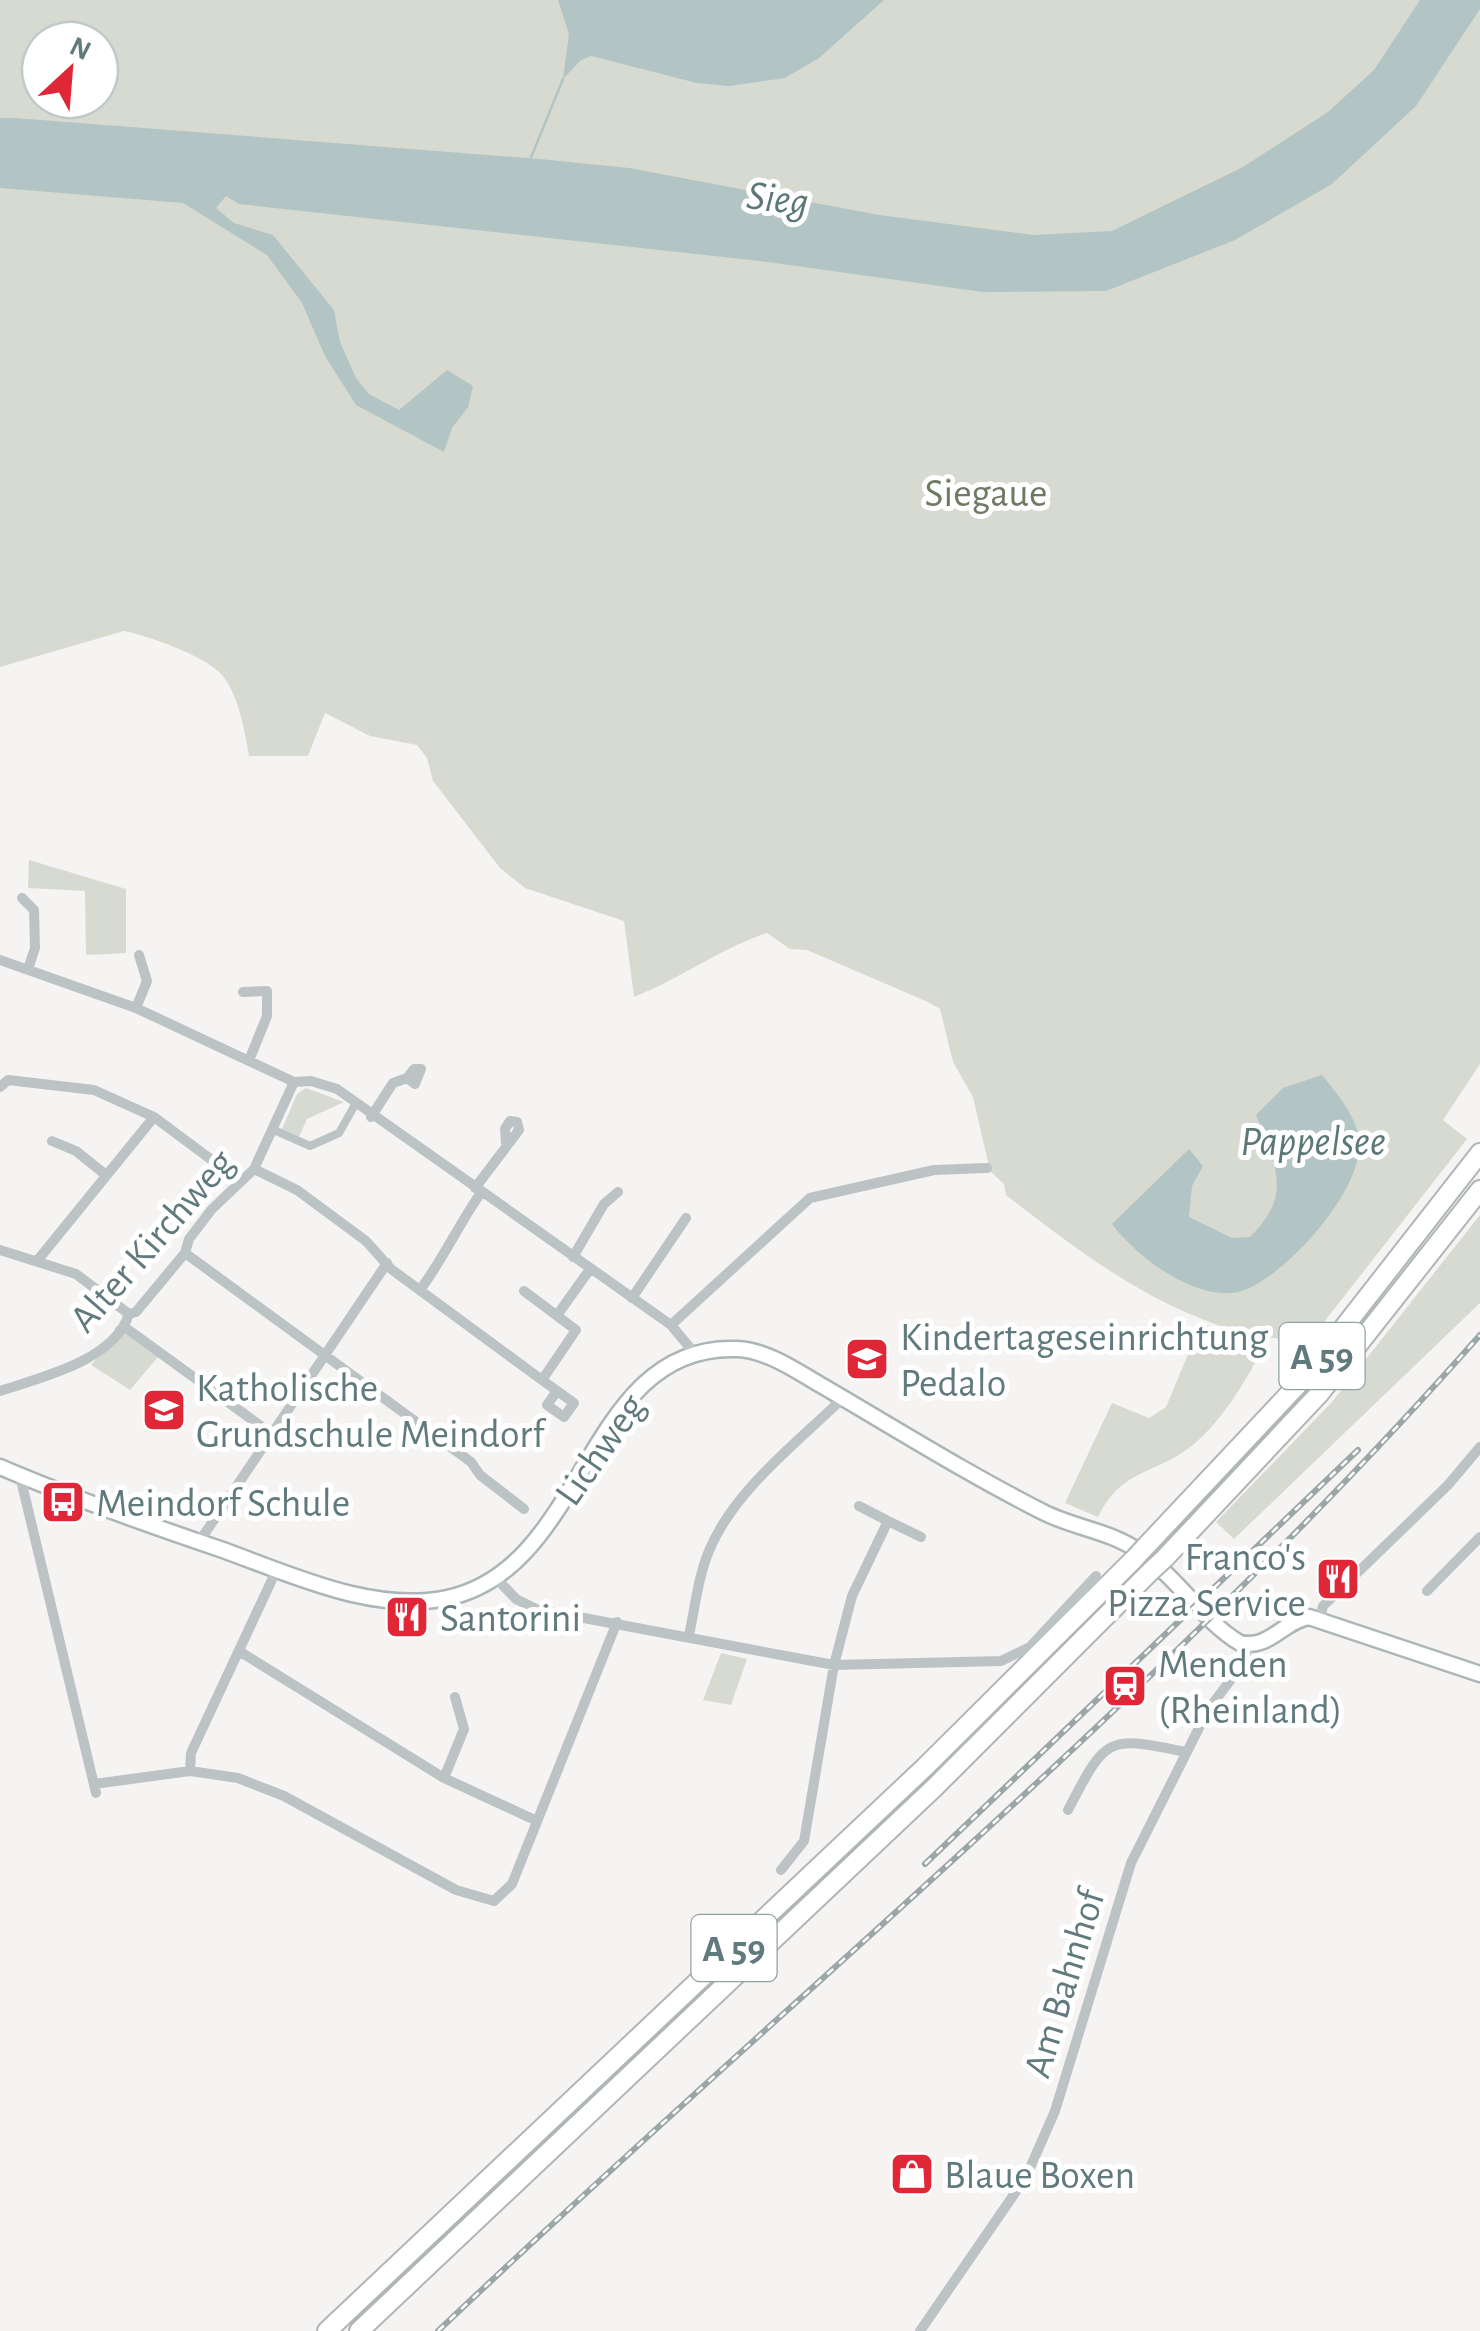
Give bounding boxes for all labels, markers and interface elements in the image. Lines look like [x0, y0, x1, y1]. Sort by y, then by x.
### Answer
north arrow [20, 20, 120, 120]
text: N [65, 32, 95, 66]
water label: Sieg [744, 174, 811, 224]
park label: Siegaue [925, 474, 1047, 514]
water label: Pappelsee [1240, 1121, 1386, 1164]
street label: Alter Kirchweg [63, 1142, 242, 1340]
place label: Kindertageseinrichtung Pedalo [900, 1318, 1269, 1404]
road number: A 59 [1280, 1323, 1364, 1389]
school or university icon: Kindertageseinrichtung Pedalo [844, 1336, 890, 1382]
place label: Katholische Grundschule Meindorf [196, 1369, 546, 1455]
school or university icon: Katholische Grundschule Meindorf [141, 1387, 187, 1433]
street label: Lichweg [548, 1387, 653, 1513]
bus stop icon: Meindorf Schule [40, 1479, 86, 1525]
place label: Meindorf Schule [96, 1484, 350, 1524]
place label: Franco's Pizza Service [1107, 1538, 1306, 1624]
restaurant icon: Franco's Pizza Service [1315, 1556, 1361, 1602]
restaurant icon: Santorini [384, 1594, 430, 1640]
place label: Santorini [440, 1599, 581, 1639]
place label: Menden (Rheinland) [1158, 1645, 1342, 1731]
station icon: Menden (Rheinland) [1102, 1663, 1148, 1709]
street label: Am Bahnhof [1017, 1883, 1113, 2082]
road number: A 59 [692, 1915, 776, 1981]
shop icon: Blaue Boxen [889, 2151, 935, 2197]
place label: Blaue Boxen [944, 2156, 1135, 2196]

